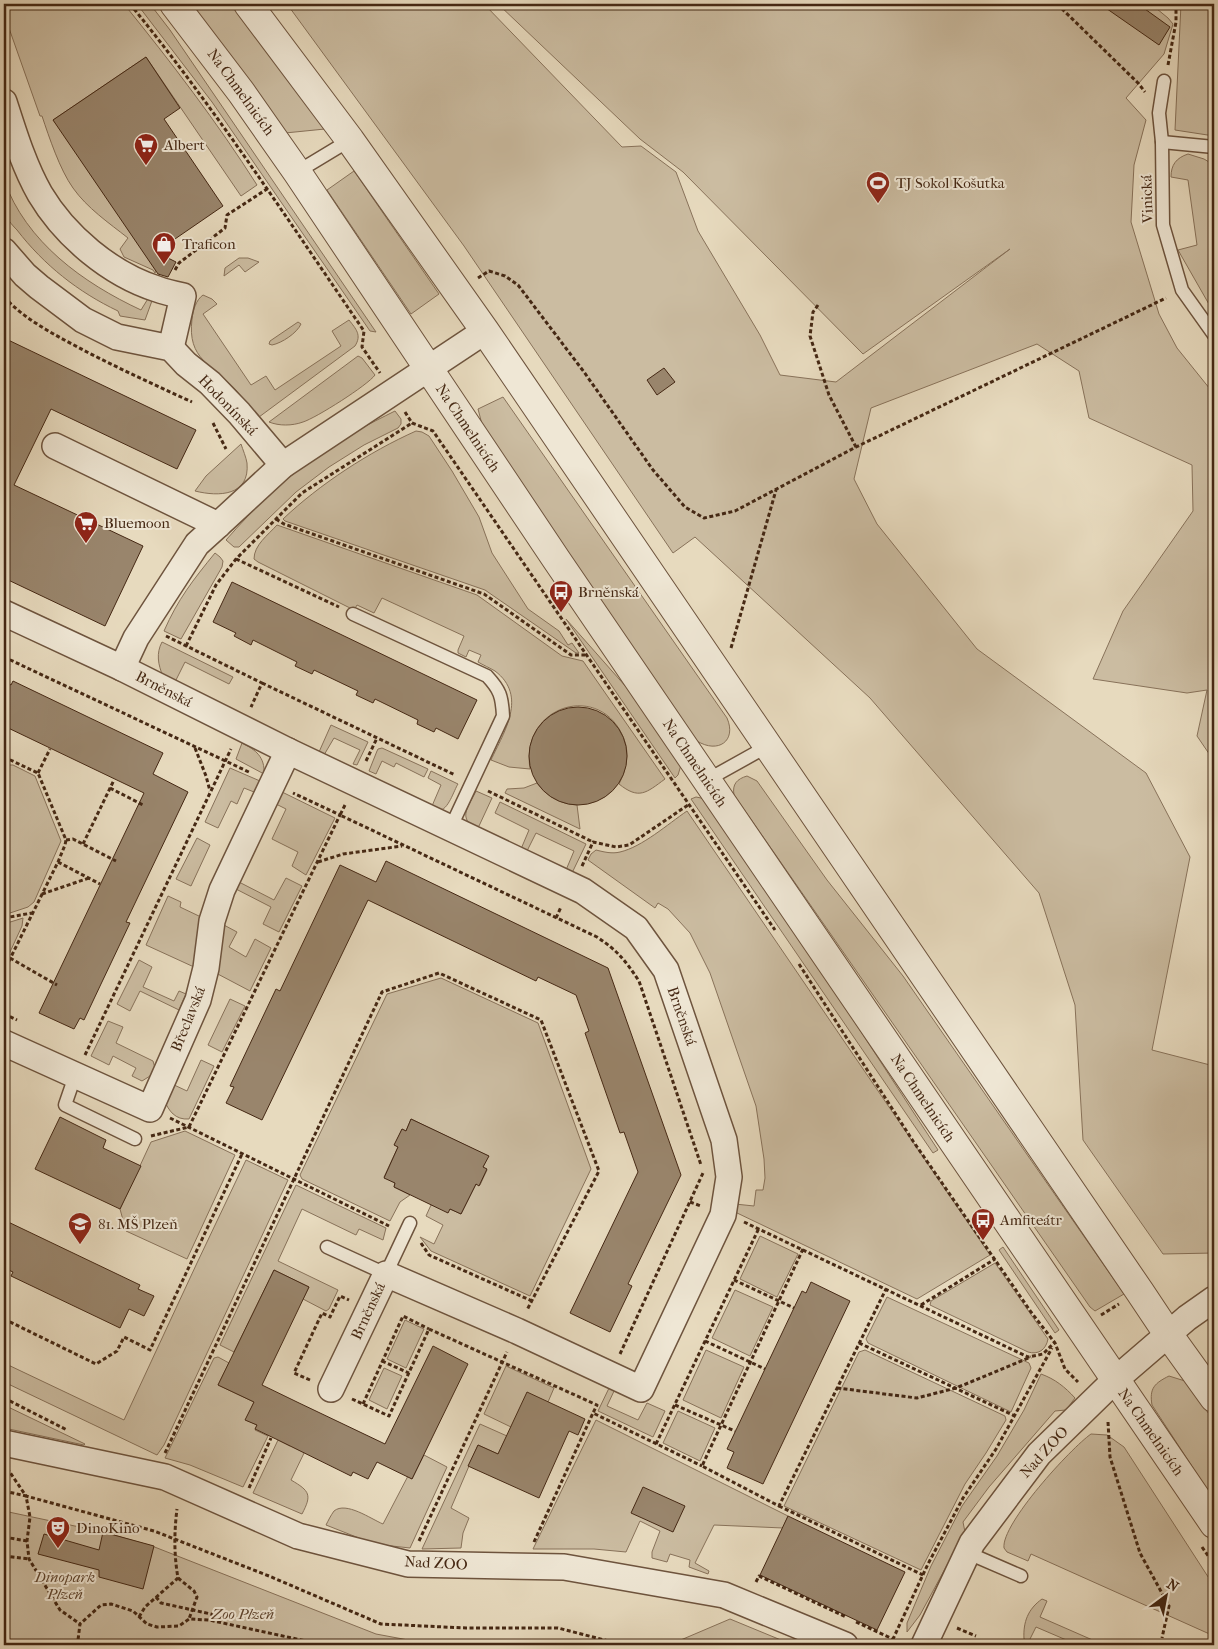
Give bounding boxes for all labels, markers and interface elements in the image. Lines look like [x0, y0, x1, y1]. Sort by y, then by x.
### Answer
street label: Na Chmelnicích [204, 45, 279, 139]
supermarket icon: Albert [133, 132, 159, 166]
place label: Albert [163, 136, 206, 154]
sports icon: TJ Sokol Košutka [865, 170, 891, 204]
street label: Vinická [1137, 173, 1157, 224]
place label: TJ Sokol Košutka [896, 174, 1006, 192]
shop icon: Traficon [151, 231, 177, 265]
place label: Traficon [182, 235, 236, 253]
street label: Hodonínská [195, 371, 262, 440]
street label: Na Chmelnicích [432, 380, 504, 476]
supermarket icon: Bluemoon [73, 510, 99, 544]
place label: Bluemoon [104, 514, 170, 532]
bus stop icon: Brněnská [548, 579, 574, 613]
place label: Brněnská [578, 583, 640, 601]
street label: Brněnská [133, 667, 196, 711]
street label: Na Chmelnicích [659, 715, 731, 811]
street label: Břeclavská [167, 983, 210, 1054]
street label: Brněnská [664, 984, 701, 1049]
street label: Na Chmelnicích [887, 1050, 959, 1146]
bus stop icon: Amfiteátr [970, 1207, 996, 1241]
school or university icon: 81. MŠ Plzeň [67, 1211, 93, 1245]
place label: Amfiteátr [999, 1211, 1063, 1229]
place label: 81. MŠ Plzeň [98, 1215, 178, 1233]
street label: Brněnská [347, 1279, 390, 1342]
street label: Na Chmelnicích [1114, 1385, 1188, 1480]
street label: Nad ZOO [1016, 1422, 1072, 1482]
theatre icon: DinoKino [45, 1515, 71, 1549]
place label: DinoKino [76, 1519, 140, 1537]
street label: Nad ZOO [404, 1552, 468, 1574]
park label: Dinopark Plzeň [34, 1568, 95, 1603]
north arrow [1140, 1572, 1190, 1622]
text: N [1164, 1575, 1182, 1596]
park label: Zoo Plzeň [211, 1605, 275, 1623]

